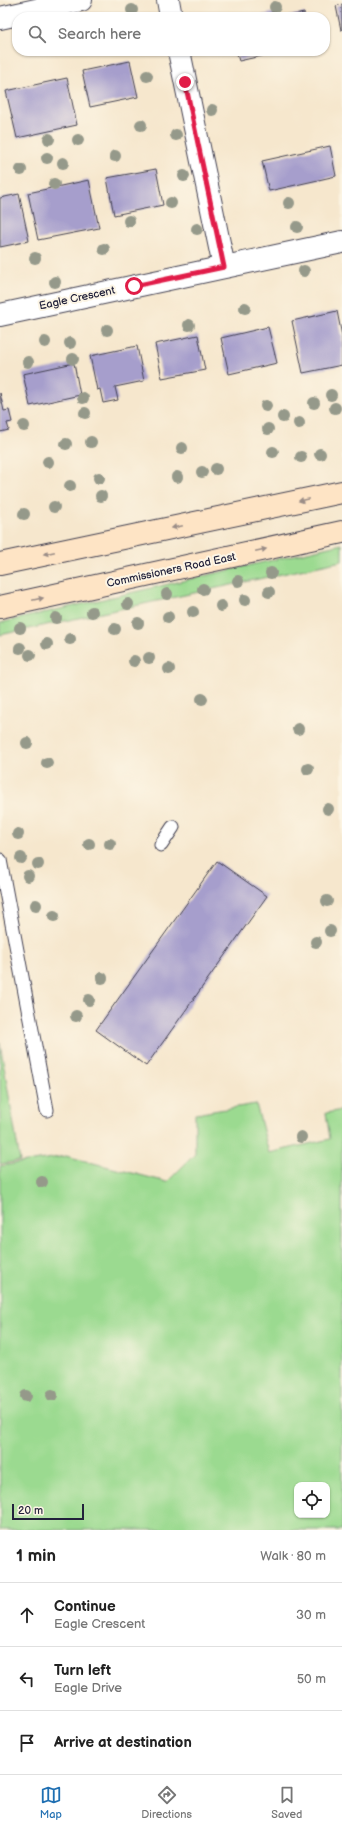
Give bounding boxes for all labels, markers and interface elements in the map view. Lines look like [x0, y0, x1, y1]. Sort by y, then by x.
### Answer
search box [12, 12, 330, 56]
icon: search [26, 23, 48, 45]
text: Search here [58, 25, 141, 44]
route end [176, 73, 194, 91]
route start [125, 277, 143, 295]
street label: Eagle Crescent [38, 283, 117, 312]
one-way arrow [298, 497, 310, 503]
one-way arrow [170, 524, 183, 530]
one-way arrow [255, 547, 267, 553]
street label: Commissioners Road East [105, 550, 237, 590]
one-way arrow [43, 551, 56, 557]
one-way arrow [32, 596, 44, 602]
map controls [294, 1482, 330, 1518]
button: locate [294, 1482, 330, 1518]
scale bar [12, 1502, 84, 1521]
text: 20 m [18, 1504, 43, 1517]
text: 1 min [16, 1546, 56, 1566]
text: Walk · 80 m [260, 1548, 326, 1564]
text: Continue [54, 1597, 116, 1616]
icon: ahead [16, 1604, 38, 1626]
text: 30 m [296, 1607, 326, 1623]
text: Eagle Crescent [54, 1616, 145, 1632]
text: Turn left [54, 1661, 111, 1680]
icon: left [16, 1668, 38, 1690]
text: 50 m [297, 1671, 326, 1687]
text: Eagle Drive [54, 1680, 122, 1696]
icon: arrive [16, 1732, 38, 1754]
text: Arrive at destination [54, 1733, 192, 1752]
tab: Map [40, 1784, 62, 1821]
tab: Directions [141, 1784, 192, 1821]
tab: Saved [271, 1784, 302, 1821]

